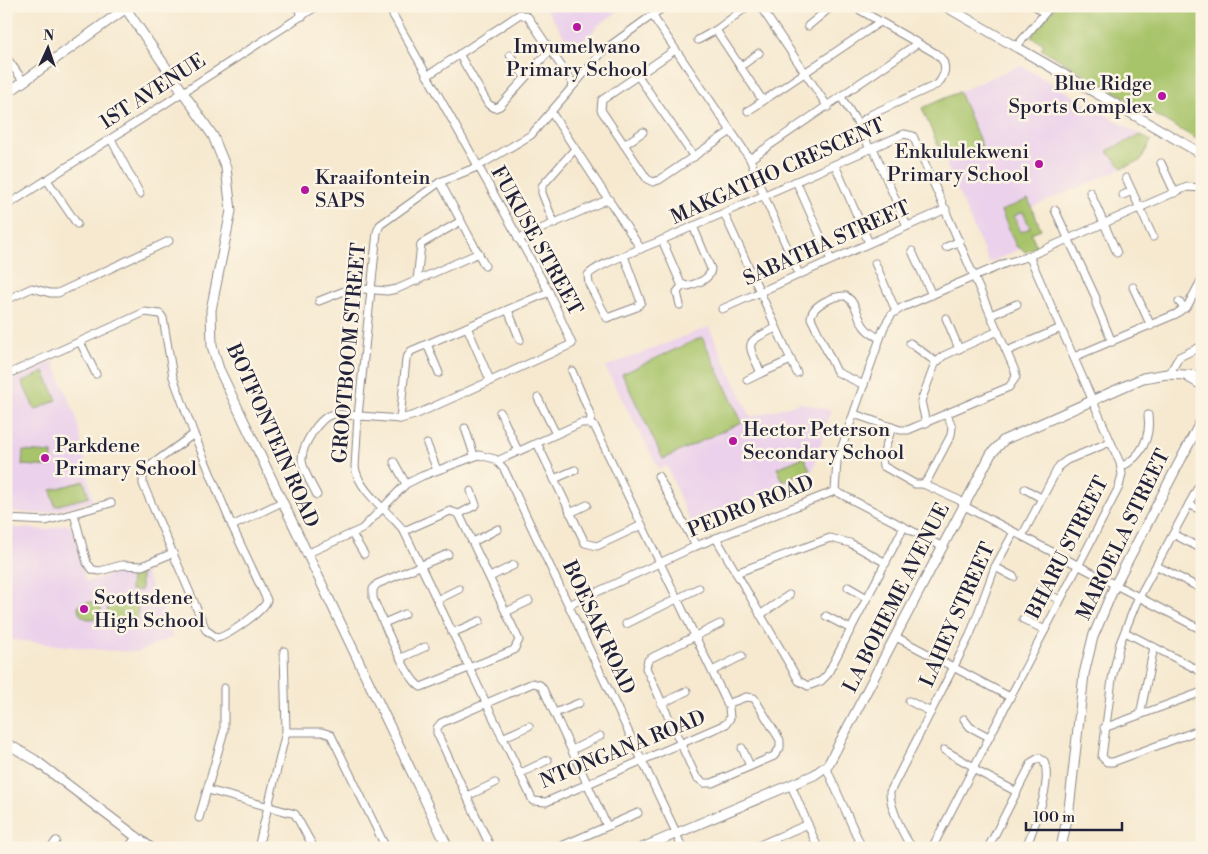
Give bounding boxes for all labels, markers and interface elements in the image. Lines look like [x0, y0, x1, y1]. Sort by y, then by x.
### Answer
marker: Imvumelwano Primary School [571, 21, 583, 33]
north arrow [22, 22, 72, 72]
text: N [43, 27, 55, 45]
place label: Imvumelwano Primary School [506, 35, 648, 83]
street label: 1ST AVENUE [95, 49, 211, 135]
place label: Blue Ridge Sports Complex [1009, 72, 1153, 120]
marker: Blue Ridge Sports Complex [1156, 90, 1168, 102]
street label: MAKGATHO CRESCENT [667, 113, 889, 231]
place label: Enkululekweni Primary School [887, 140, 1029, 188]
marker: Enkululekweni Primary School [1033, 158, 1045, 170]
street label: FUKUSE STREET [485, 162, 587, 320]
place label: Kraaifontein SAPS [315, 166, 431, 214]
marker: Kraaifontein SAPS [299, 184, 311, 196]
street label: SABATHA STREET [740, 196, 914, 292]
street label: GROOTBOOM STREET [328, 242, 372, 464]
street label: BOTFONTEIN ROAD [220, 339, 324, 532]
place label: Hector Peterson Secondary School [743, 418, 904, 466]
place label: Parkdene Primary School [55, 434, 197, 482]
marker: Hector Peterson Secondary School [727, 435, 739, 447]
street label: MAROELA STREET [1072, 445, 1176, 625]
marker: Parkdene Primary School [39, 452, 51, 464]
street label: PEDRO ROAD [684, 470, 818, 544]
street label: BHARU STREET [1021, 472, 1115, 624]
street label: LA BOHEME AVENUE [838, 499, 956, 697]
street label: LAHEY STREET [915, 539, 1001, 691]
street label: BOESAK ROAD [556, 556, 640, 699]
place label: Scottsdene High School [94, 586, 205, 634]
marker: Scottsdene High School [78, 603, 90, 615]
street label: NTONGANA ROAD [536, 705, 710, 795]
scale bar [1026, 799, 1122, 831]
text: 100 m [1033, 808, 1075, 827]

